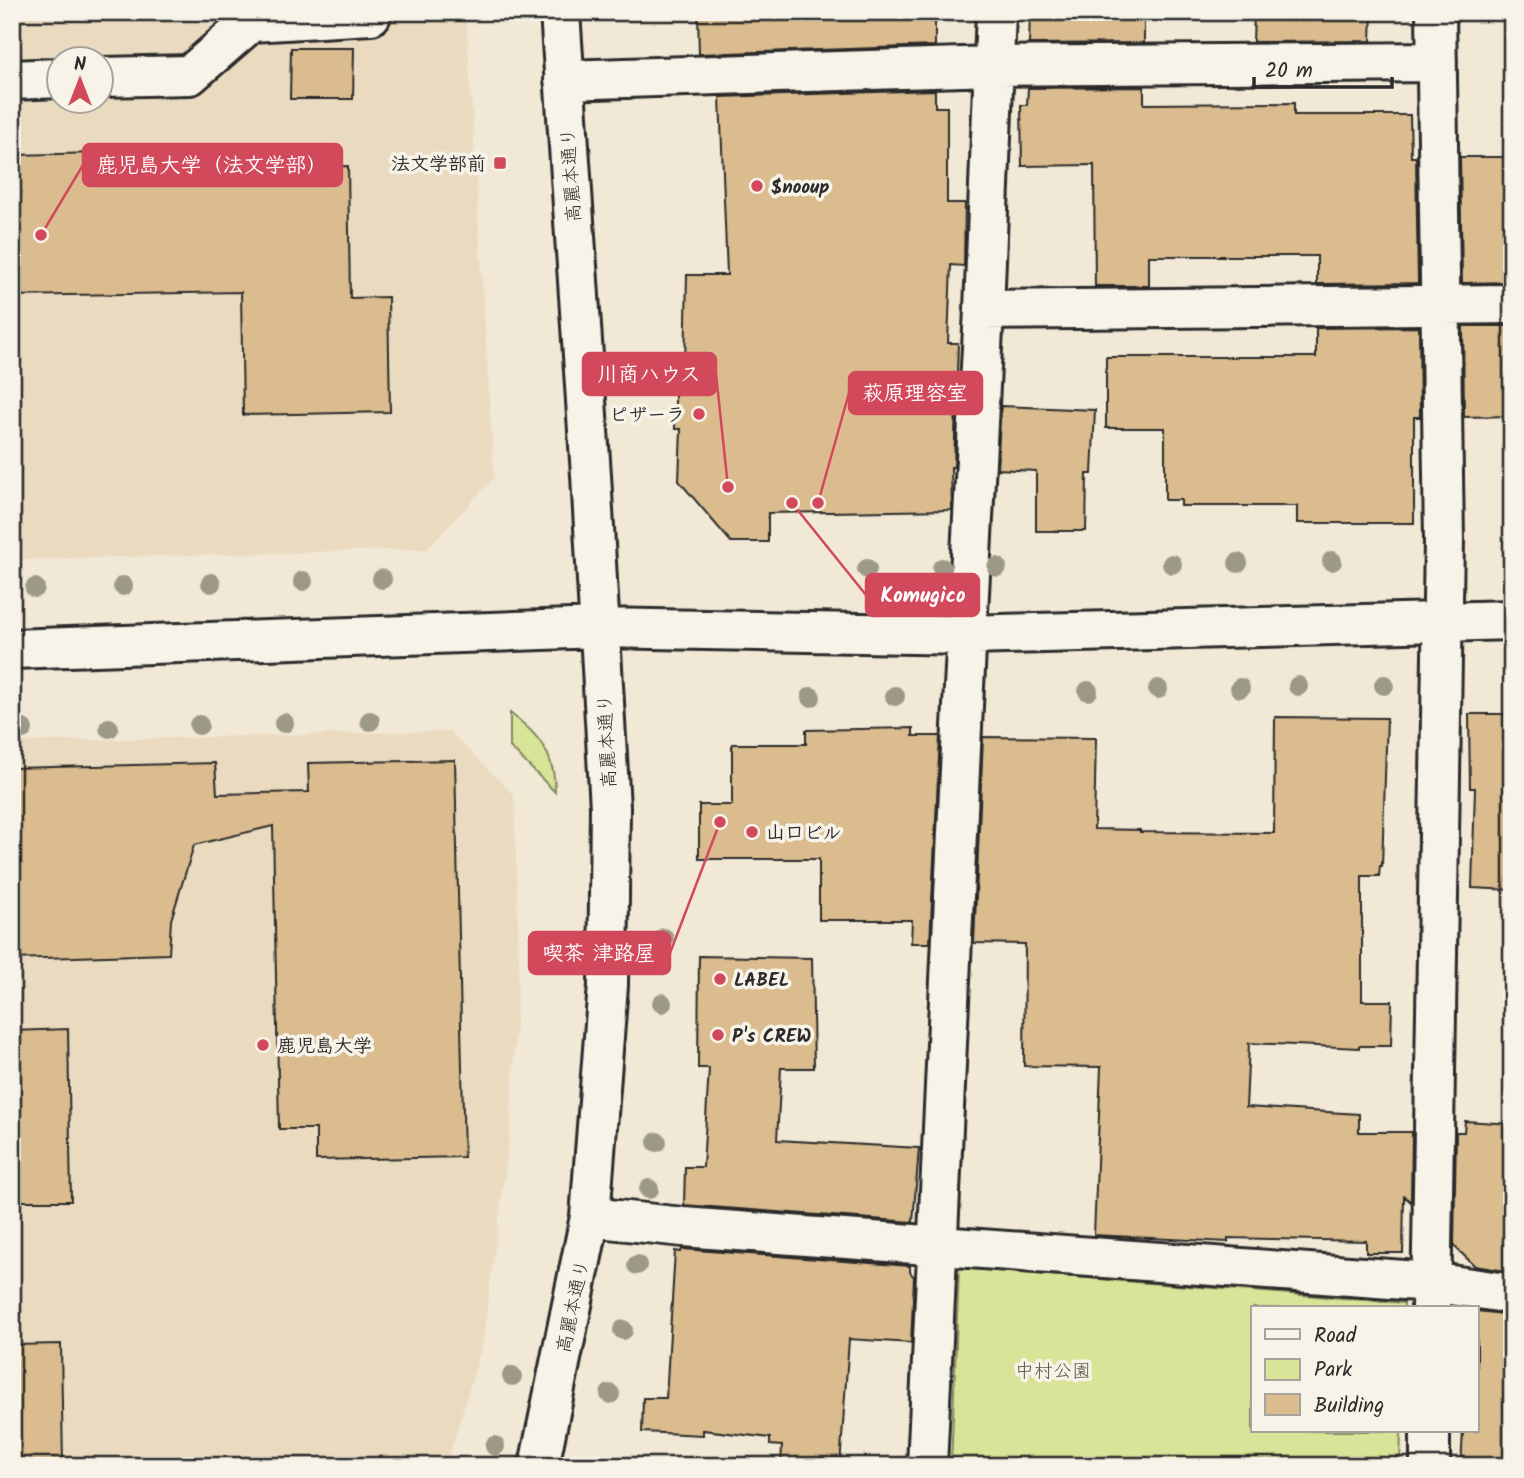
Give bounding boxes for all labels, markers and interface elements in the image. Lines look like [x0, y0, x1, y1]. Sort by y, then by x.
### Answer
north arrow [46, 46, 116, 116]
scale bar [1254, 46, 1393, 90]
text: N [74, 50, 86, 80]
text: 20 m [1265, 55, 1313, 88]
street label: 高麗本通り [554, 126, 590, 223]
callout: 鹿児島大学（法文学部） [83, 144, 342, 186]
text: 鹿児島大学（法文学部） [97, 150, 328, 183]
place label: 法文学部前 [391, 150, 486, 180]
marker: 法文学部前 [492, 155, 508, 171]
place label: $nooup [771, 173, 830, 203]
marker: $nooup [749, 178, 765, 194]
callout: 川商ハウス [583, 353, 716, 395]
text: 川商ハウス [597, 359, 701, 392]
callout: 萩原理容室 [849, 372, 982, 414]
text: 萩原理容室 [863, 378, 968, 411]
place label: ピザーラ [609, 401, 685, 431]
marker: ピザーラ [691, 406, 707, 422]
callout: Komugico [866, 574, 979, 616]
text: Komugico [880, 580, 966, 613]
street label: 高麗本通り [591, 693, 625, 789]
place label: 山口ビル [766, 819, 842, 849]
marker: 山口ビル [744, 824, 760, 840]
callout: 喫茶 津路屋 [529, 932, 670, 974]
text: 喫茶 津路屋 [542, 938, 656, 971]
place label: LABEL [734, 966, 789, 996]
marker: LABEL [712, 971, 728, 987]
place label: P's CREW [732, 1022, 811, 1052]
marker: P's CREW [710, 1027, 726, 1043]
place label: 鹿児島大学 [277, 1032, 372, 1062]
marker: 鹿児島大学 [255, 1037, 271, 1053]
street label: 高麗本通り [549, 1257, 599, 1356]
legend [1251, 1306, 1478, 1432]
text: Road [1314, 1320, 1357, 1353]
text: Park [1314, 1354, 1352, 1387]
park label: 中村公園 [1015, 1357, 1091, 1387]
text: Building [1314, 1390, 1384, 1423]

